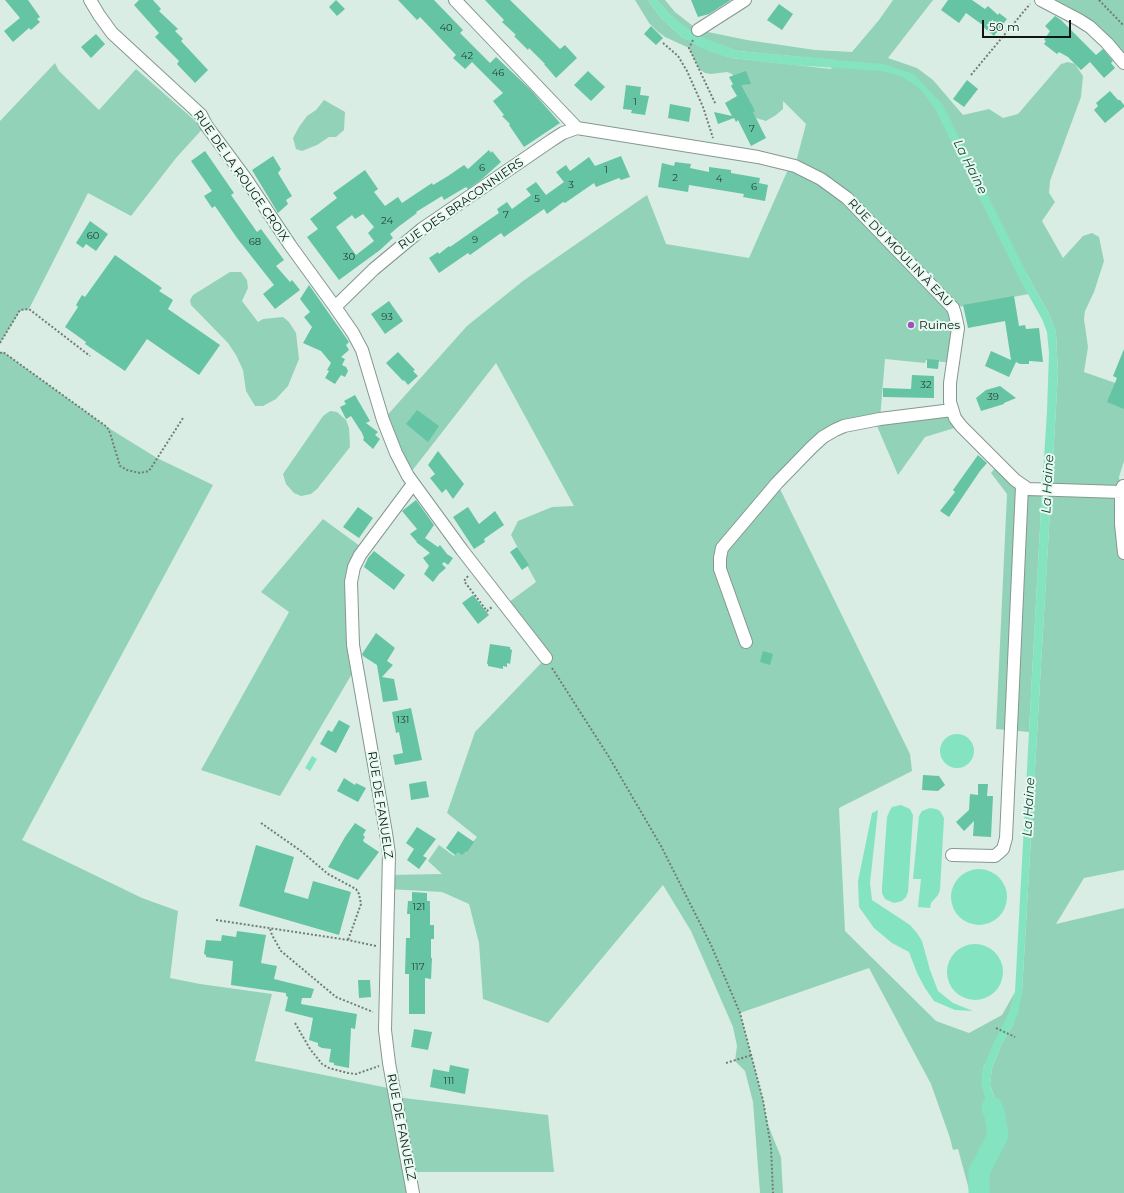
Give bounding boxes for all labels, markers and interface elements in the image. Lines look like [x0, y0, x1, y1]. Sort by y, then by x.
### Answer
scale bar [984, 12, 1073, 38]
text: 50 m [989, 19, 1020, 34]
house number: 40 [439, 22, 453, 34]
house number: 42 [461, 50, 473, 62]
house number: 46 [492, 67, 504, 79]
house number: 1 [633, 96, 637, 108]
street label: RUE DE LA ROUGE CROIX [190, 108, 292, 244]
house number: 7 [749, 123, 755, 135]
water label: La Haine [950, 137, 990, 197]
street label: RUE DES BRACONNIERS [396, 155, 526, 253]
house number: 6 [479, 162, 485, 174]
house number: 1 [604, 164, 608, 176]
house number: 2 [672, 172, 678, 184]
house number: 4 [716, 173, 722, 185]
house number: 3 [568, 179, 574, 191]
house number: 6 [751, 181, 757, 193]
house number: 5 [534, 193, 540, 205]
street label: RUE DU MOULIN À EAU [845, 196, 955, 310]
house number: 7 [503, 209, 509, 221]
house number: 24 [381, 215, 393, 227]
house number: 60 [87, 230, 99, 242]
house number: 9 [472, 234, 478, 246]
house number: 68 [249, 236, 261, 248]
house number: 30 [343, 251, 355, 263]
house number: 93 [381, 311, 393, 323]
place label: Ruines [919, 318, 960, 332]
marker: Ruines [906, 320, 916, 330]
house number: 32 [920, 379, 932, 391]
house number: 39 [987, 391, 999, 403]
water label: La Haine [1039, 454, 1057, 514]
house number: 131 [397, 714, 409, 726]
street label: RUE DE FANUELZ [364, 750, 396, 860]
water label: La Haine [1020, 777, 1038, 837]
house number: 121 [413, 901, 425, 913]
house number: 117 [411, 961, 425, 973]
street label: RUE DE FANUELZ [384, 1072, 418, 1182]
house number: 111 [444, 1075, 454, 1087]

